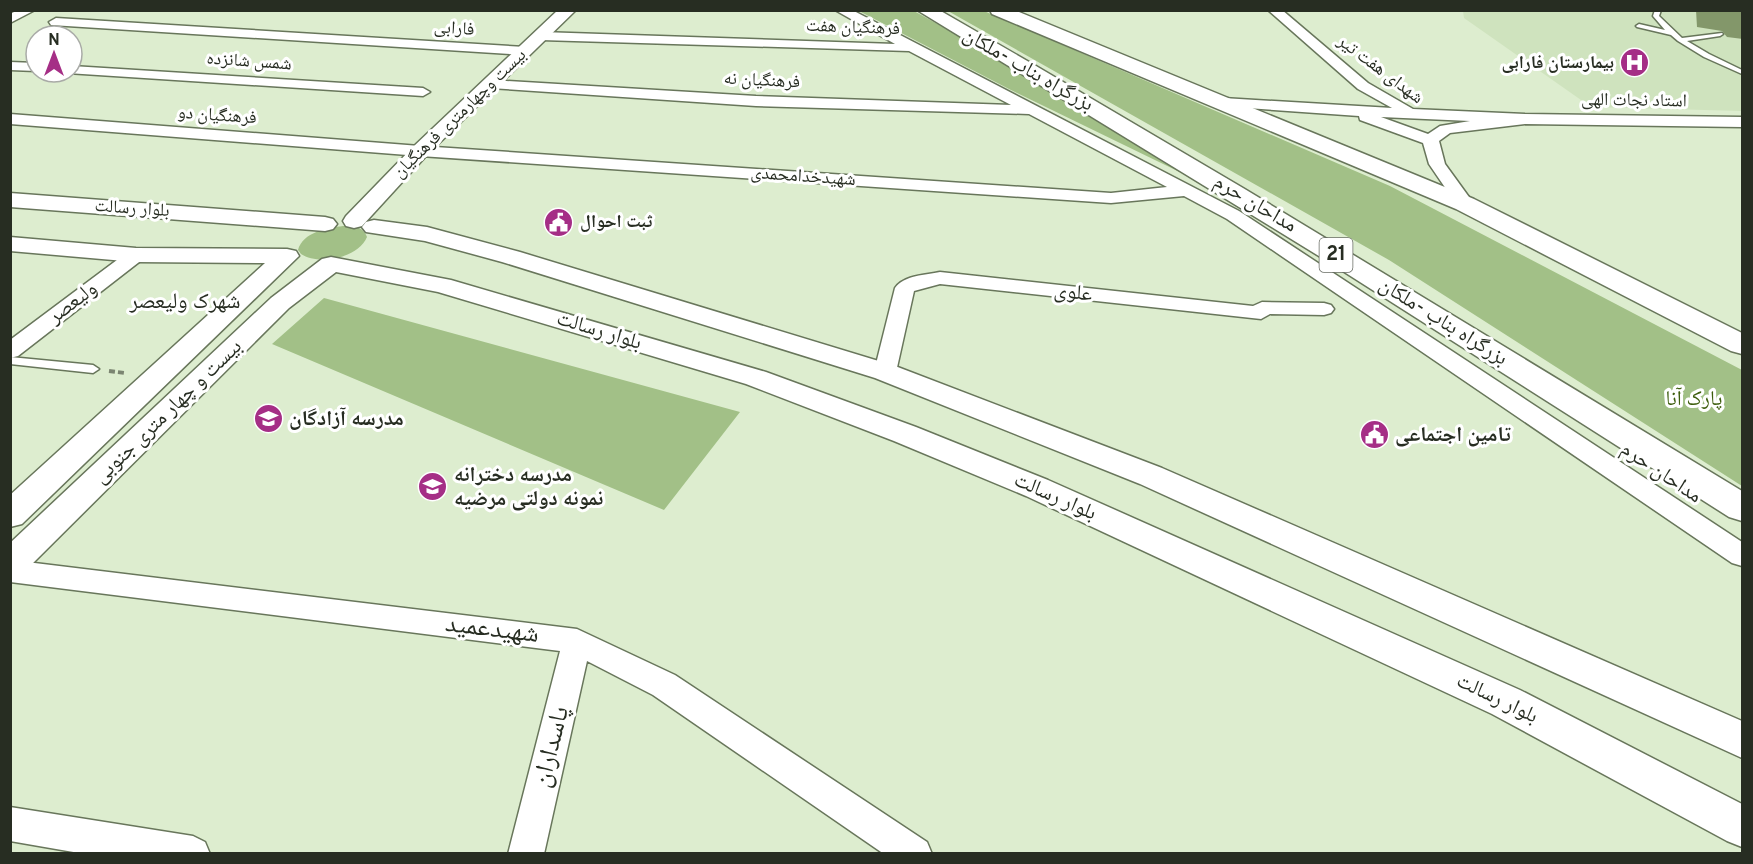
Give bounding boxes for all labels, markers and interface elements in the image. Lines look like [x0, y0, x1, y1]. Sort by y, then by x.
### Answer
street label: فرهنگیان هفت [806, 15, 900, 41]
street label: فارابی [433, 16, 475, 42]
street label: بزرگراه بناب -ملکان [958, 22, 1098, 118]
north arrow [24, 24, 84, 84]
street label: شهدای هفت تیر [1332, 30, 1428, 110]
text: N [48, 31, 60, 51]
street label: بیست وچهارمتری فرهنگیان [388, 44, 532, 184]
hospital icon: بیمارستان فارابی [1619, 47, 1651, 79]
street label: شمس شانزده [206, 48, 292, 76]
place label: بیمارستان فارابی [1501, 52, 1614, 75]
street label: فرهنگیان نه [723, 68, 801, 94]
street label: استاد نجات الهی [1581, 89, 1687, 113]
street label: فرهنگیان دو [177, 102, 257, 130]
street label: شهیدخدامحمدی [750, 162, 856, 192]
street label: مداحان حرم [1208, 169, 1302, 239]
street label: بلوار رسالت [94, 195, 170, 223]
public building icon: ثبت احوال [543, 206, 575, 238]
place label: ثبت احوال [580, 211, 653, 234]
road number: 21 [1320, 238, 1352, 272]
street label: بزرگراه بناب -ملکان [1374, 272, 1512, 372]
street label: ولیعصر [42, 276, 103, 331]
street label: علوی [1052, 278, 1094, 308]
district label: شهرک ولیعصر [129, 289, 240, 316]
street label: بلوار رسالت [553, 305, 645, 357]
street label: بیست و چهار متری جنوبی [88, 334, 248, 490]
park label: پارک آنا [1666, 386, 1722, 413]
school or university icon: مدرسه آزادگان [252, 403, 284, 435]
place label: مدرسه آزادگان [289, 406, 404, 433]
public building icon: تامین اجتماعی [1358, 419, 1390, 451]
place label: تامین اجتماعی [1395, 422, 1511, 449]
street label: مداحان حرم [1615, 436, 1707, 510]
place label: مدرسه دخترانه نمونه دولتی مرضیه [454, 462, 603, 513]
street label: بلوار رسالت [1009, 467, 1101, 527]
school or university icon: مدرسه دخترانه نمونه دولتی مرضیه [417, 471, 449, 503]
street label: شهیدعمید [443, 608, 541, 652]
street label: بلوار رسالت [1452, 668, 1542, 730]
street label: پاسداران [526, 703, 578, 791]

